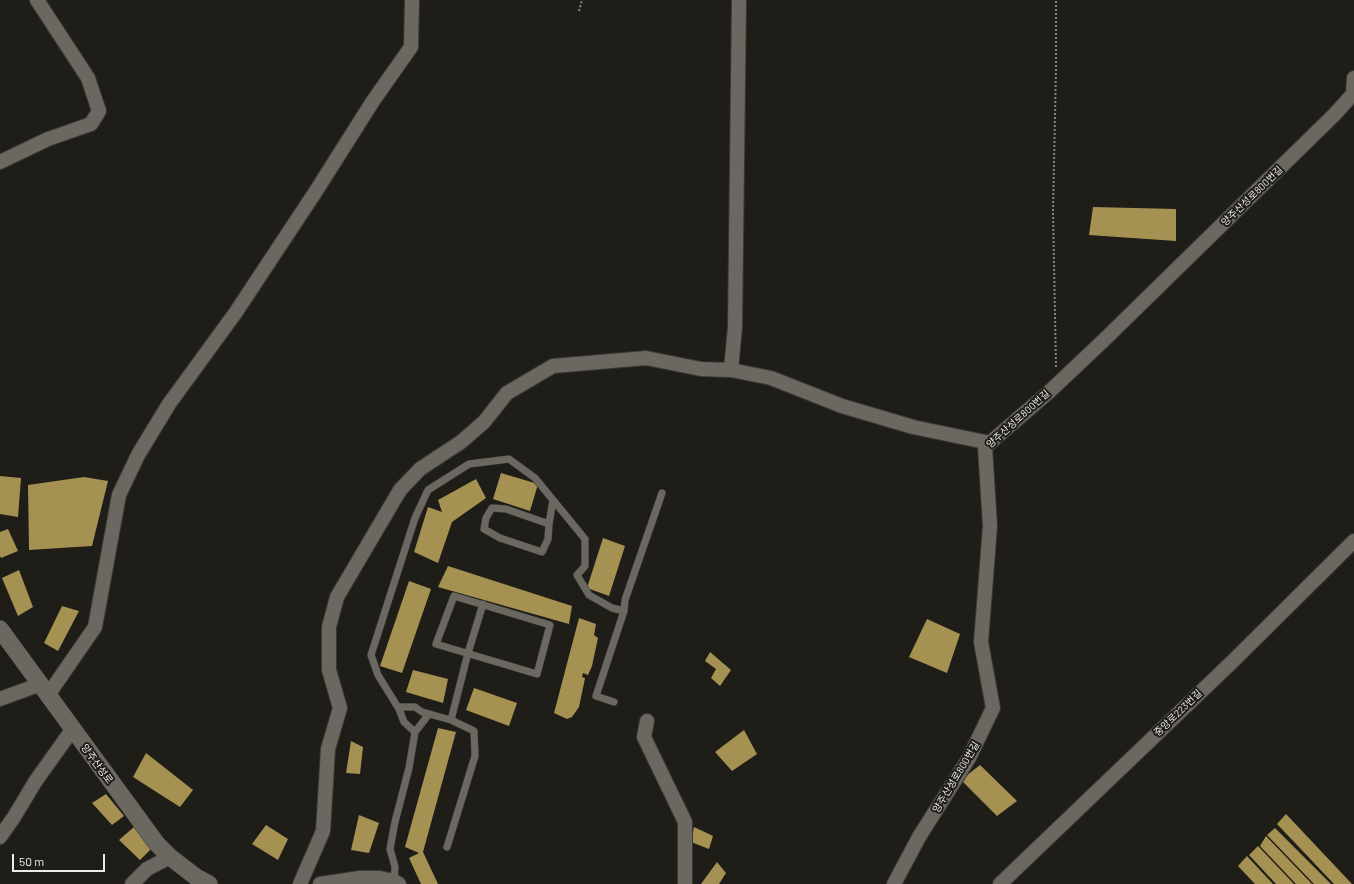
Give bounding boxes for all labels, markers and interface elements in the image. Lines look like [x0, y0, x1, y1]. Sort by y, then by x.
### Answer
street label: 양주산성로800번길 [1219, 164, 1285, 228]
street label: 양주산성로800번길 [984, 387, 1052, 451]
street label: 중앙로223번길 [1152, 687, 1204, 739]
street label: 양주산성로800번길 [930, 739, 982, 815]
street label: 양주산성로 [79, 742, 115, 786]
scale bar [14, 846, 107, 872]
text: 50 m [19, 854, 44, 868]

